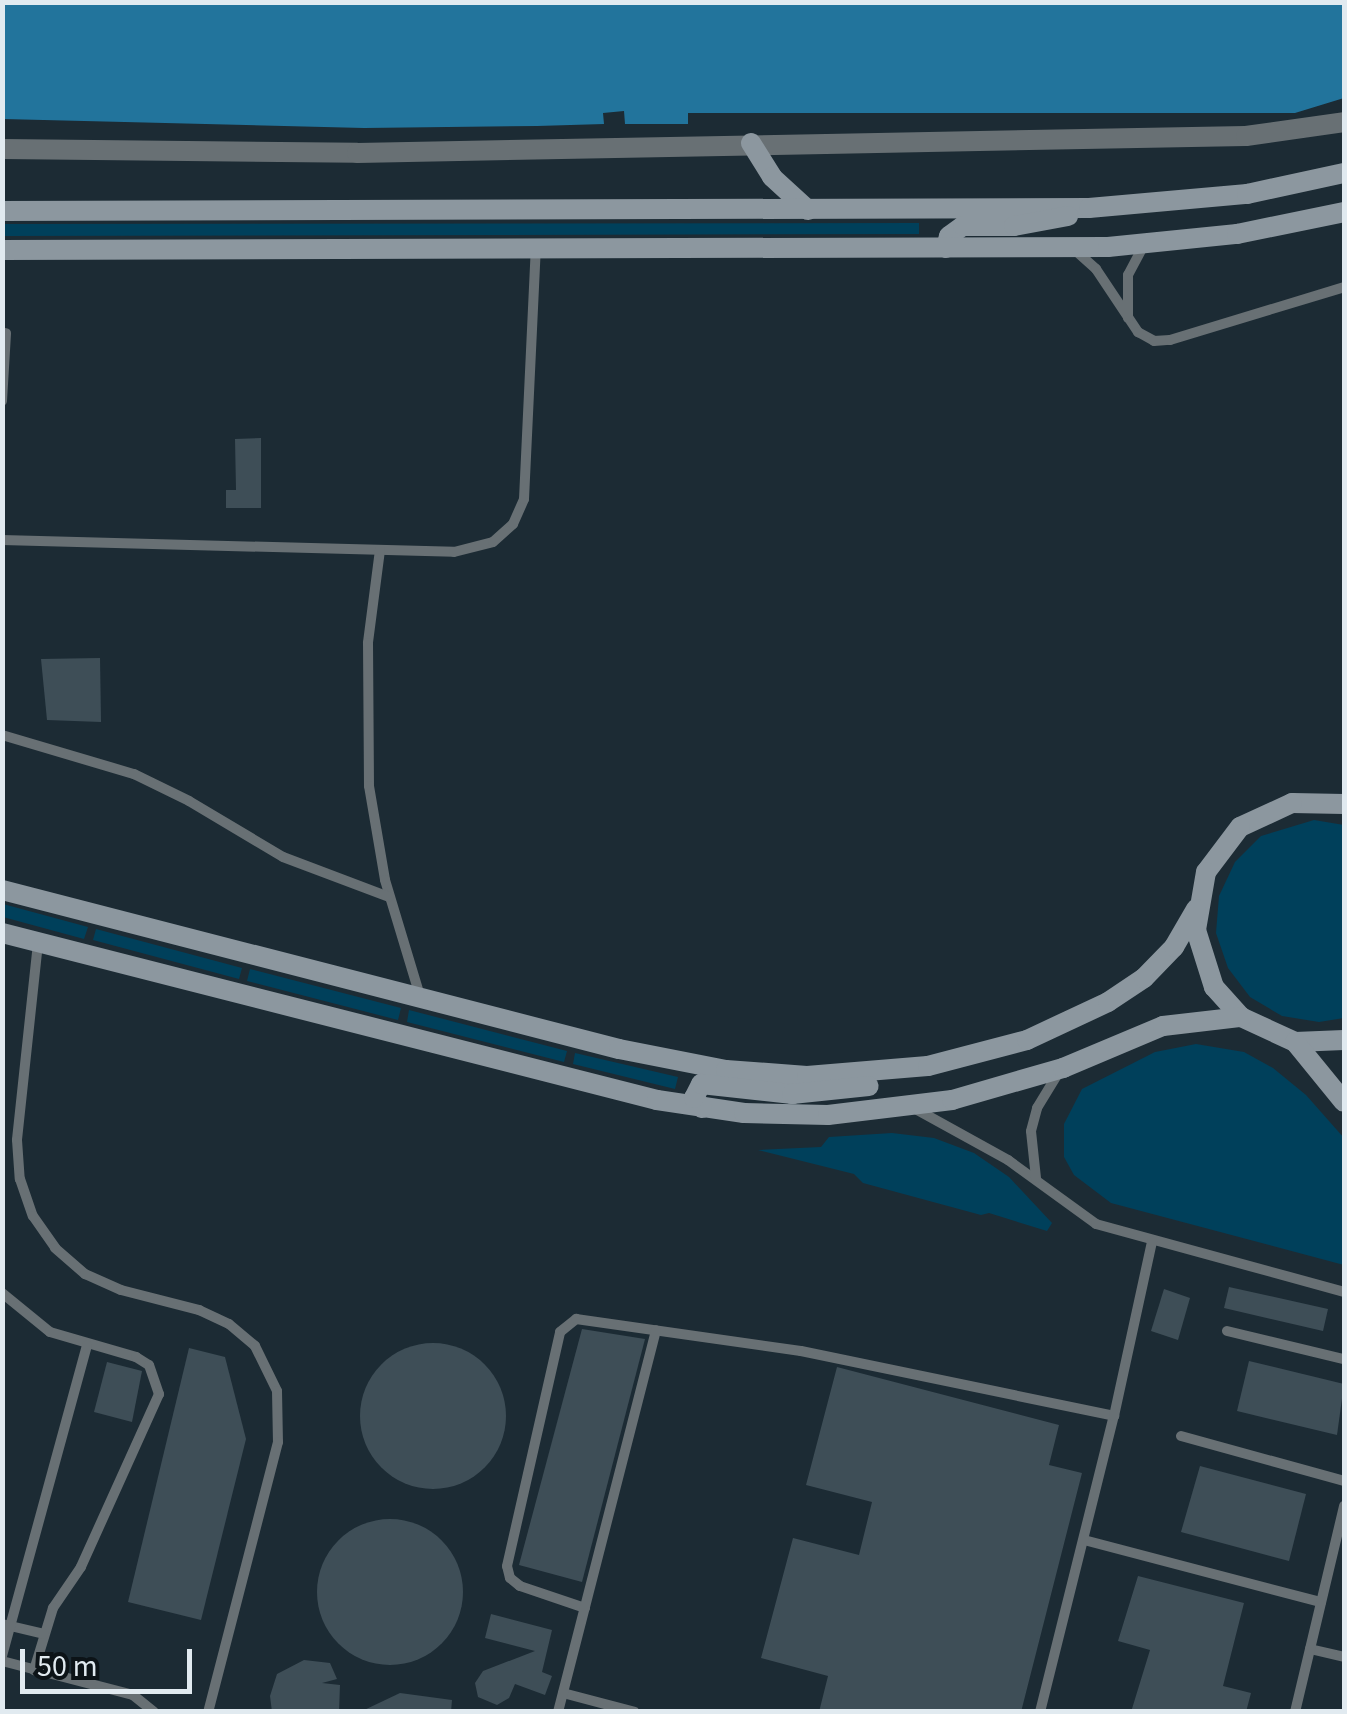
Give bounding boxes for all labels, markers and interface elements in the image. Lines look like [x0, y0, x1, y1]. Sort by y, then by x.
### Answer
scale bar [25, 1629, 198, 1691]
text: 50 m [37, 1645, 98, 1688]

